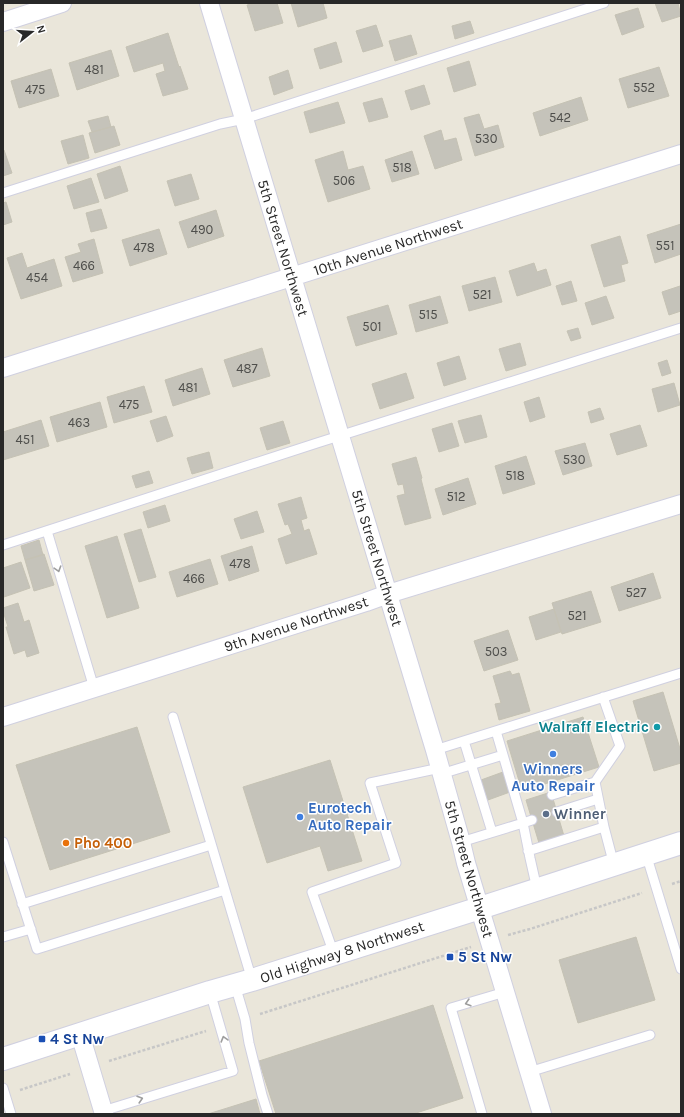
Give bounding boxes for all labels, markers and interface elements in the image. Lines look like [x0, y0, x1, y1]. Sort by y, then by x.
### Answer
north arrow [12, 12, 52, 52]
text: N [34, 24, 48, 35]
house number: 481 [84, 62, 104, 77]
house number: 552 [633, 80, 655, 95]
house number: 475 [25, 82, 45, 97]
house number: 542 [549, 110, 571, 125]
house number: 530 [475, 131, 498, 146]
house number: 518 [392, 160, 412, 175]
house number: 506 [333, 173, 355, 188]
street label: 5th Street Northwest [254, 177, 312, 319]
street label: 10th Avenue Northwest [311, 214, 465, 280]
house number: 490 [191, 222, 214, 237]
house number: 551 [656, 238, 674, 253]
house number: 478 [133, 240, 155, 255]
house number: 466 [73, 258, 95, 273]
house number: 454 [26, 270, 48, 285]
house number: 521 [472, 287, 492, 302]
house number: 515 [419, 307, 437, 322]
house number: 501 [362, 319, 382, 334]
house number: 487 [236, 361, 258, 376]
house number: 481 [178, 380, 198, 395]
house number: 475 [119, 397, 139, 412]
house number: 463 [68, 415, 90, 430]
house number: 451 [16, 432, 34, 447]
house number: 530 [563, 452, 586, 467]
house number: 518 [505, 468, 525, 483]
street label: 5th Street Northwest [348, 487, 406, 629]
house number: 512 [446, 489, 466, 504]
house number: 478 [229, 556, 251, 571]
one-way arrow [53, 565, 62, 572]
house number: 466 [183, 571, 205, 586]
house number: 527 [626, 585, 646, 600]
street label: 9th Avenue Northwest [222, 592, 371, 656]
house number: 521 [567, 608, 587, 623]
house number: 503 [485, 644, 507, 659]
place label: Walraff Electric [539, 718, 649, 736]
marker: Walraff Electric [652, 722, 662, 732]
marker: Winners Auto Repair [548, 749, 558, 759]
place label: Winners Auto Repair [511, 760, 595, 795]
street label: 5th Street Northwest [441, 798, 497, 940]
place label: Eurotech Auto Repair [308, 799, 391, 834]
place label: Winner [554, 805, 606, 823]
marker: Winner [541, 809, 551, 819]
marker: Eurotech Auto Repair [295, 812, 305, 822]
place label: Pho 400 [74, 834, 132, 852]
marker: Pho 400 [61, 838, 71, 848]
street label: Old Highway 8 Northwest [258, 917, 427, 987]
place label: 5 St Nw [458, 948, 513, 966]
marker: 5 St Nw [445, 952, 455, 962]
one-way arrow [465, 998, 472, 1007]
place label: 4 St Nw [50, 1030, 105, 1048]
marker: 4 St Nw [37, 1034, 47, 1044]
one-way arrow [220, 1036, 229, 1043]
one-way arrow [136, 1095, 143, 1104]

